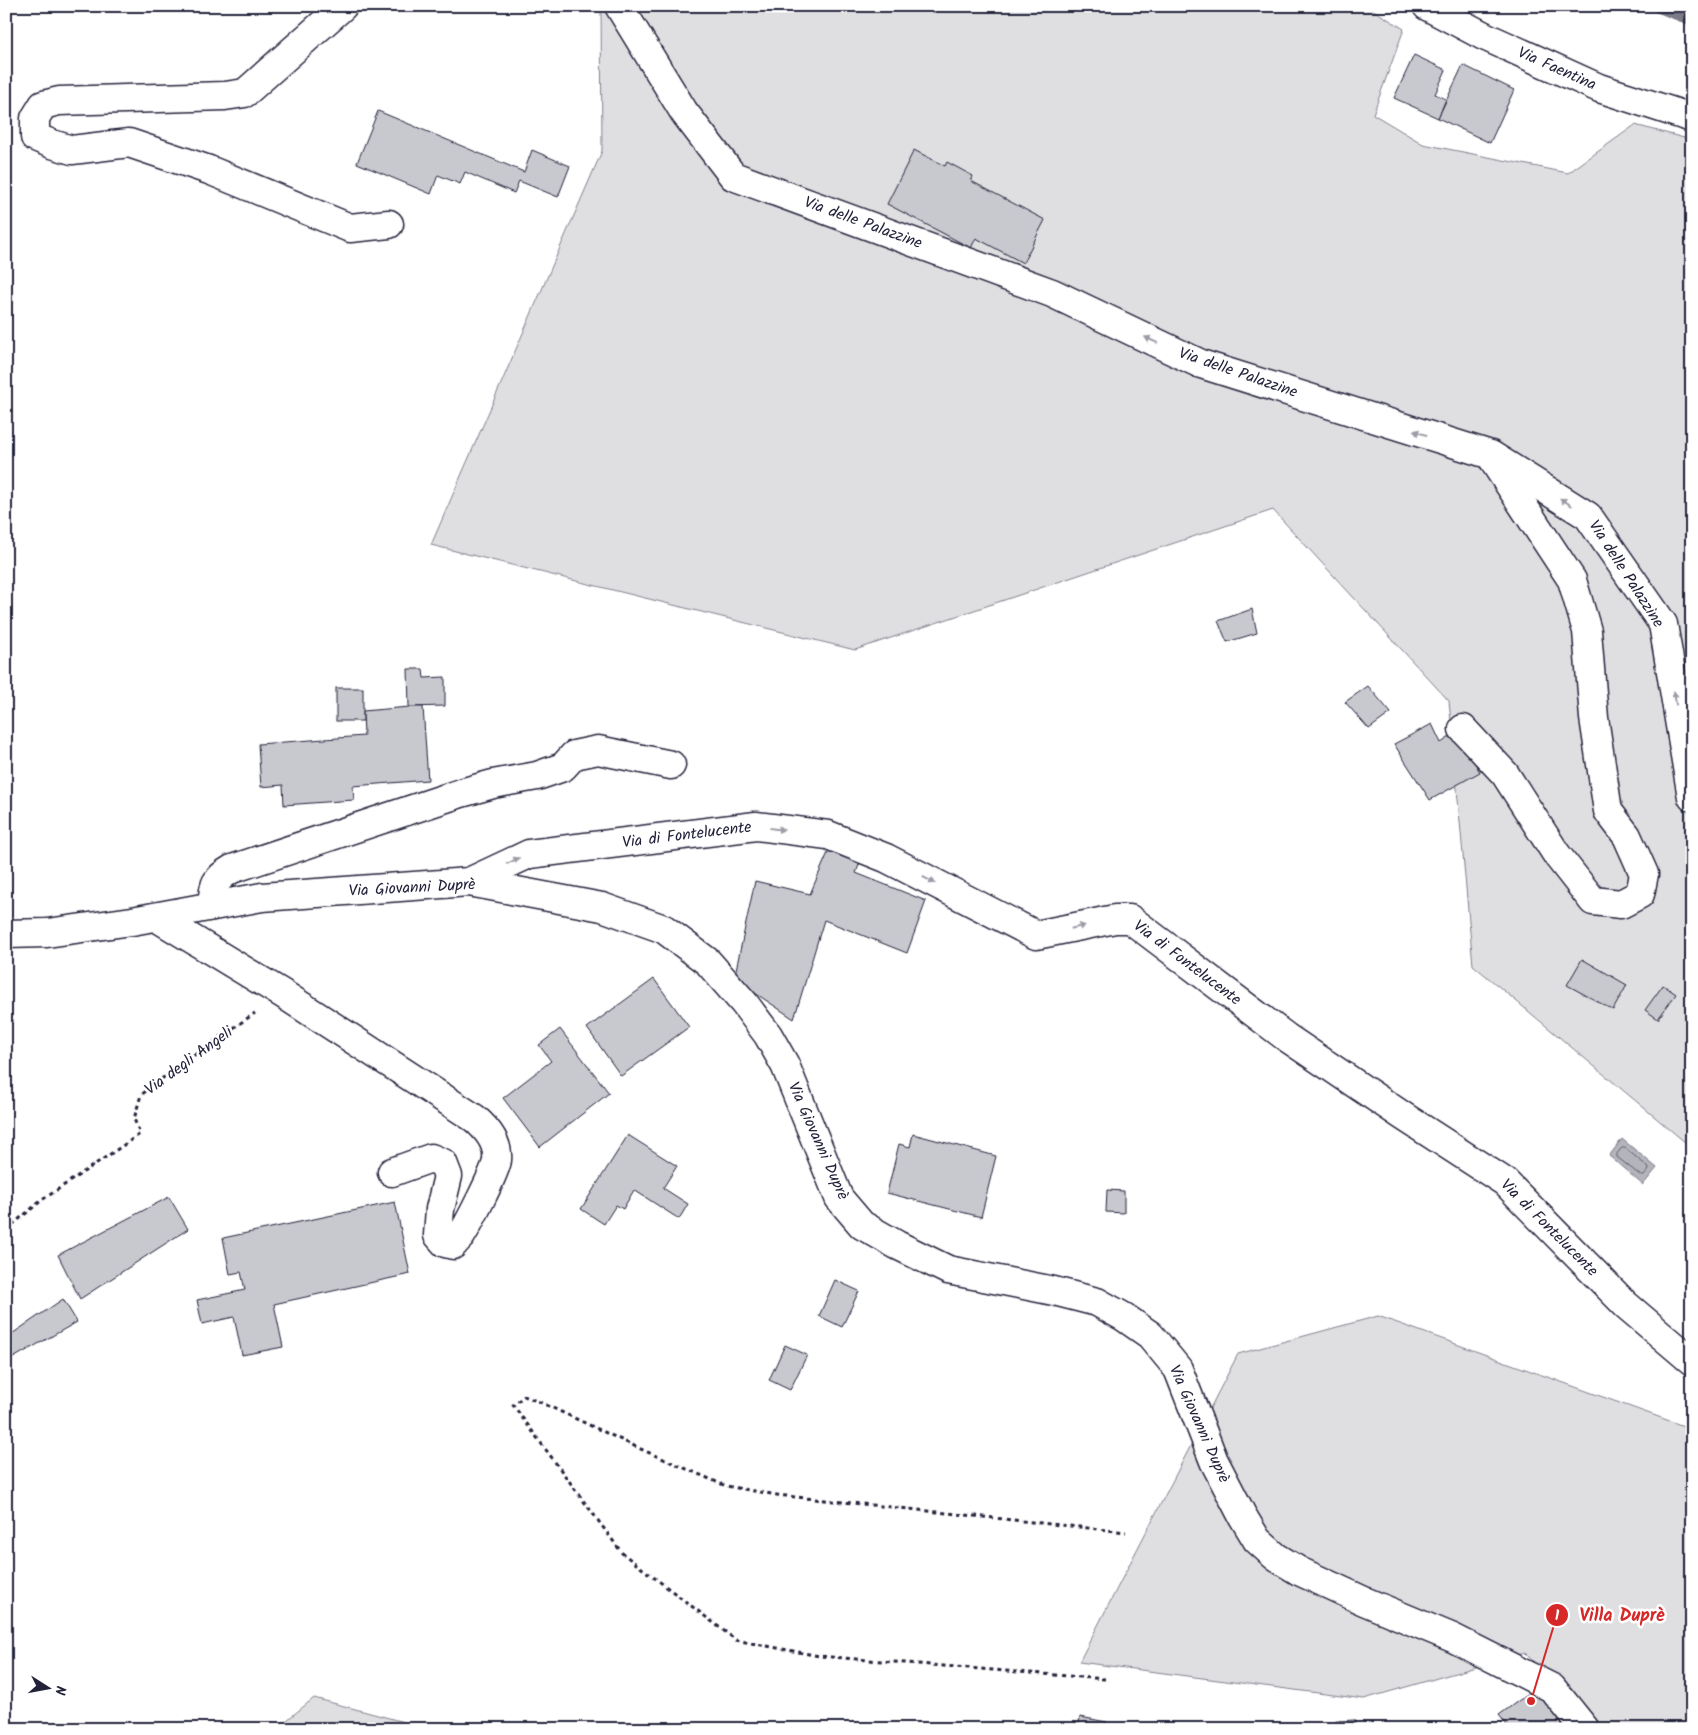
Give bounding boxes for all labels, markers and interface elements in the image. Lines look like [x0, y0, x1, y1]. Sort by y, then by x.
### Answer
street label: Via Faentina [1514, 41, 1600, 97]
street label: Via delle Palazzine [800, 190, 926, 256]
one-way arrow [1144, 336, 1158, 344]
street label: Via delle Palazzine [1175, 341, 1301, 405]
one-way arrow [1413, 429, 1428, 436]
one-way arrow [1559, 497, 1572, 507]
street label: Via delle Palazzine [1582, 515, 1670, 633]
one-way arrow [1670, 690, 1678, 706]
street label: Via di Fontelucente [621, 815, 753, 855]
one-way arrow [769, 825, 785, 833]
one-way arrow [506, 857, 520, 865]
street label: Via Giovanni Duprè [348, 872, 476, 904]
one-way arrow [922, 876, 937, 884]
street label: Via di Fontelucente [1128, 914, 1246, 1012]
one-way arrow [1070, 923, 1085, 931]
street label: Via degli Angeli [140, 1020, 239, 1102]
street label: Via Giovanni Duprè [781, 1078, 855, 1204]
street label: Via di Fontelucente [1494, 1173, 1604, 1283]
street label: Via Giovanni Duprè [1162, 1361, 1236, 1487]
callout: Villa Duprè [1544, 1599, 1675, 1632]
text: Villa Duprè [1579, 1602, 1665, 1631]
text: 1 [1555, 1604, 1560, 1628]
north arrow [22, 1662, 72, 1712]
text: N [48, 1684, 71, 1697]

